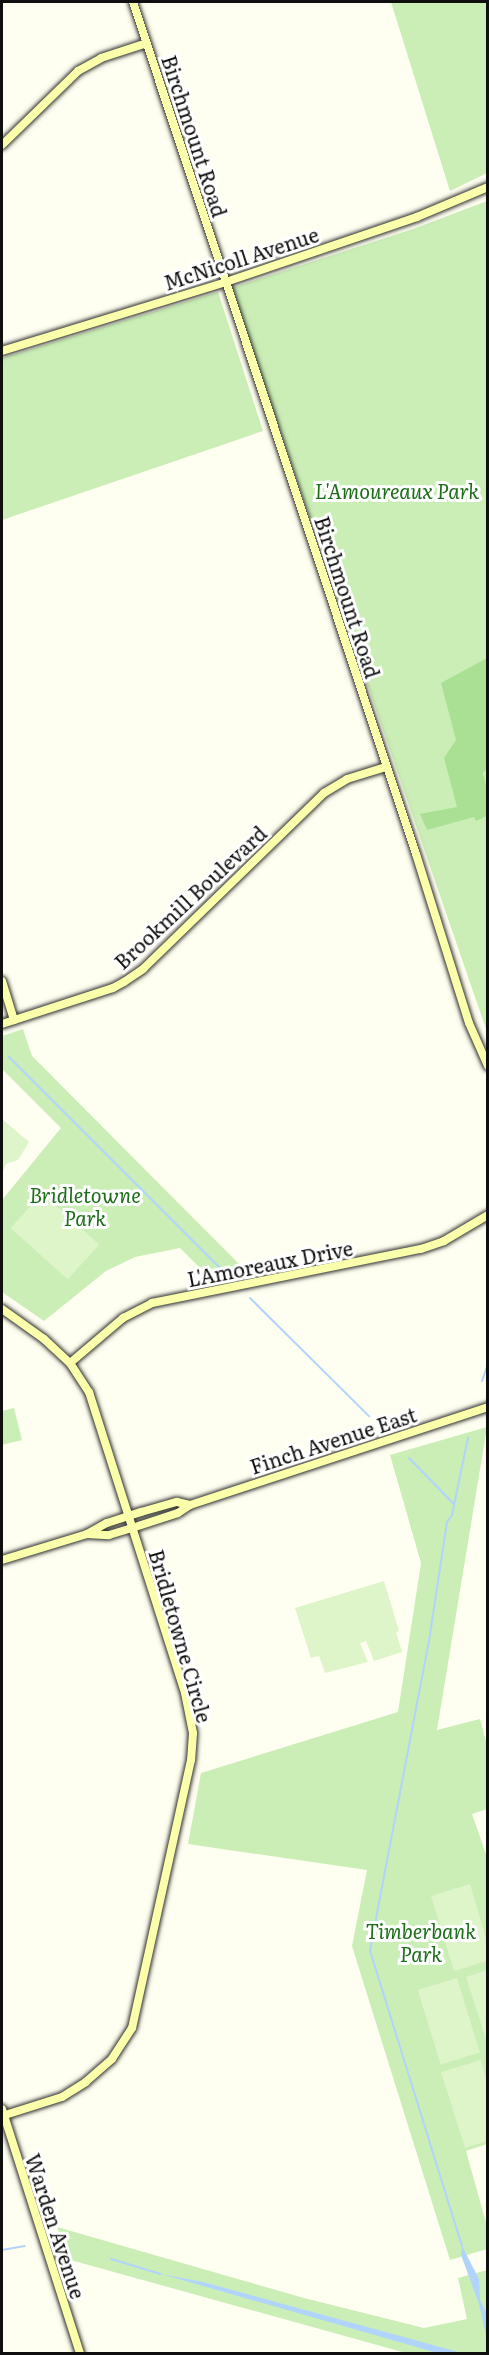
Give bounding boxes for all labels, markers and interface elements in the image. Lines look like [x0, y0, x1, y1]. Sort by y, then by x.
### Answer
street label: Birchmount Road [158, 52, 232, 220]
street label: McNicoll Avenue [161, 222, 321, 294]
park label: L'Amoureaux Park [315, 478, 479, 502]
street label: Birchmount Road [311, 513, 385, 681]
street label: Brookmill Boulevard [109, 820, 271, 974]
park label: Bridletowne Park [29, 1182, 141, 1229]
street label: L'Amoreaux Drive [185, 1235, 355, 1291]
street label: Finch Avenue East [247, 1402, 419, 1478]
street label: Bridletowne Circle [145, 1547, 217, 1725]
park label: Timberbank Park [366, 1918, 476, 1965]
street label: Warden Avenue [21, 2150, 91, 2302]

